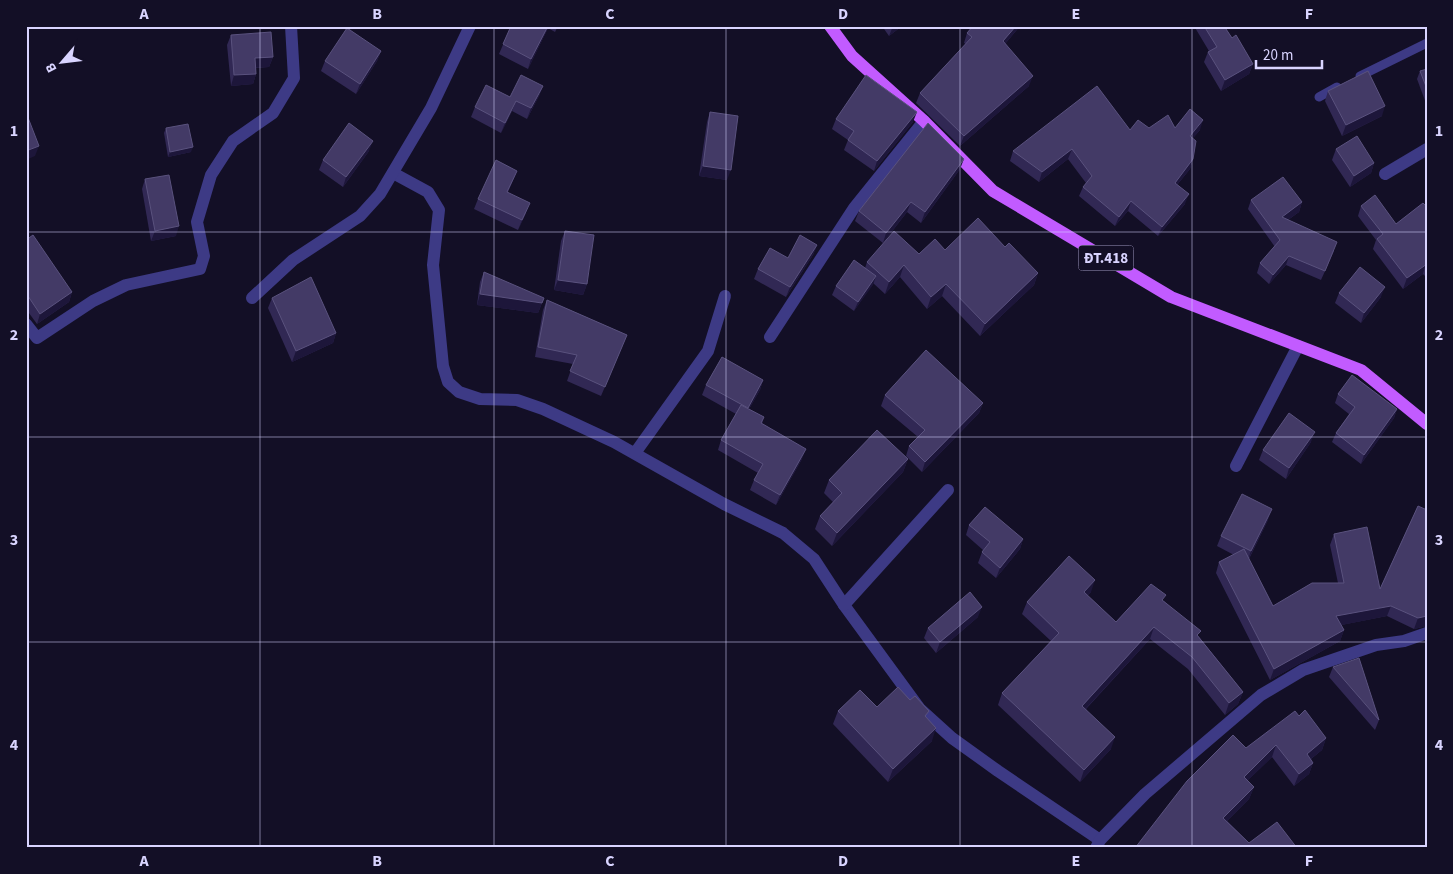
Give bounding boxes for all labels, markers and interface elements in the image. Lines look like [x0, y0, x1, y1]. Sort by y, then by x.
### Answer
text: A [138, 3, 149, 25]
text: B [372, 3, 382, 25]
text: C [605, 3, 615, 25]
text: D [838, 3, 848, 25]
text: E [1072, 3, 1080, 25]
text: F [1305, 3, 1313, 25]
north arrow [38, 38, 88, 88]
scale bar [1256, 38, 1322, 70]
text: 20 m [1263, 45, 1293, 66]
text: B [40, 59, 62, 76]
text: 1 [10, 120, 18, 142]
text: 1 [1435, 120, 1443, 142]
road number: ĐT.418 [1078, 246, 1134, 270]
text: 2 [10, 324, 18, 346]
text: 2 [1435, 324, 1443, 346]
text: 3 [10, 529, 18, 551]
text: 3 [1435, 529, 1443, 551]
text: 4 [10, 734, 19, 756]
text: 4 [1435, 734, 1444, 756]
text: A [138, 850, 149, 872]
text: B [372, 850, 382, 872]
text: C [605, 850, 615, 872]
text: D [838, 850, 848, 872]
text: E [1072, 850, 1080, 872]
text: F [1305, 850, 1313, 872]

